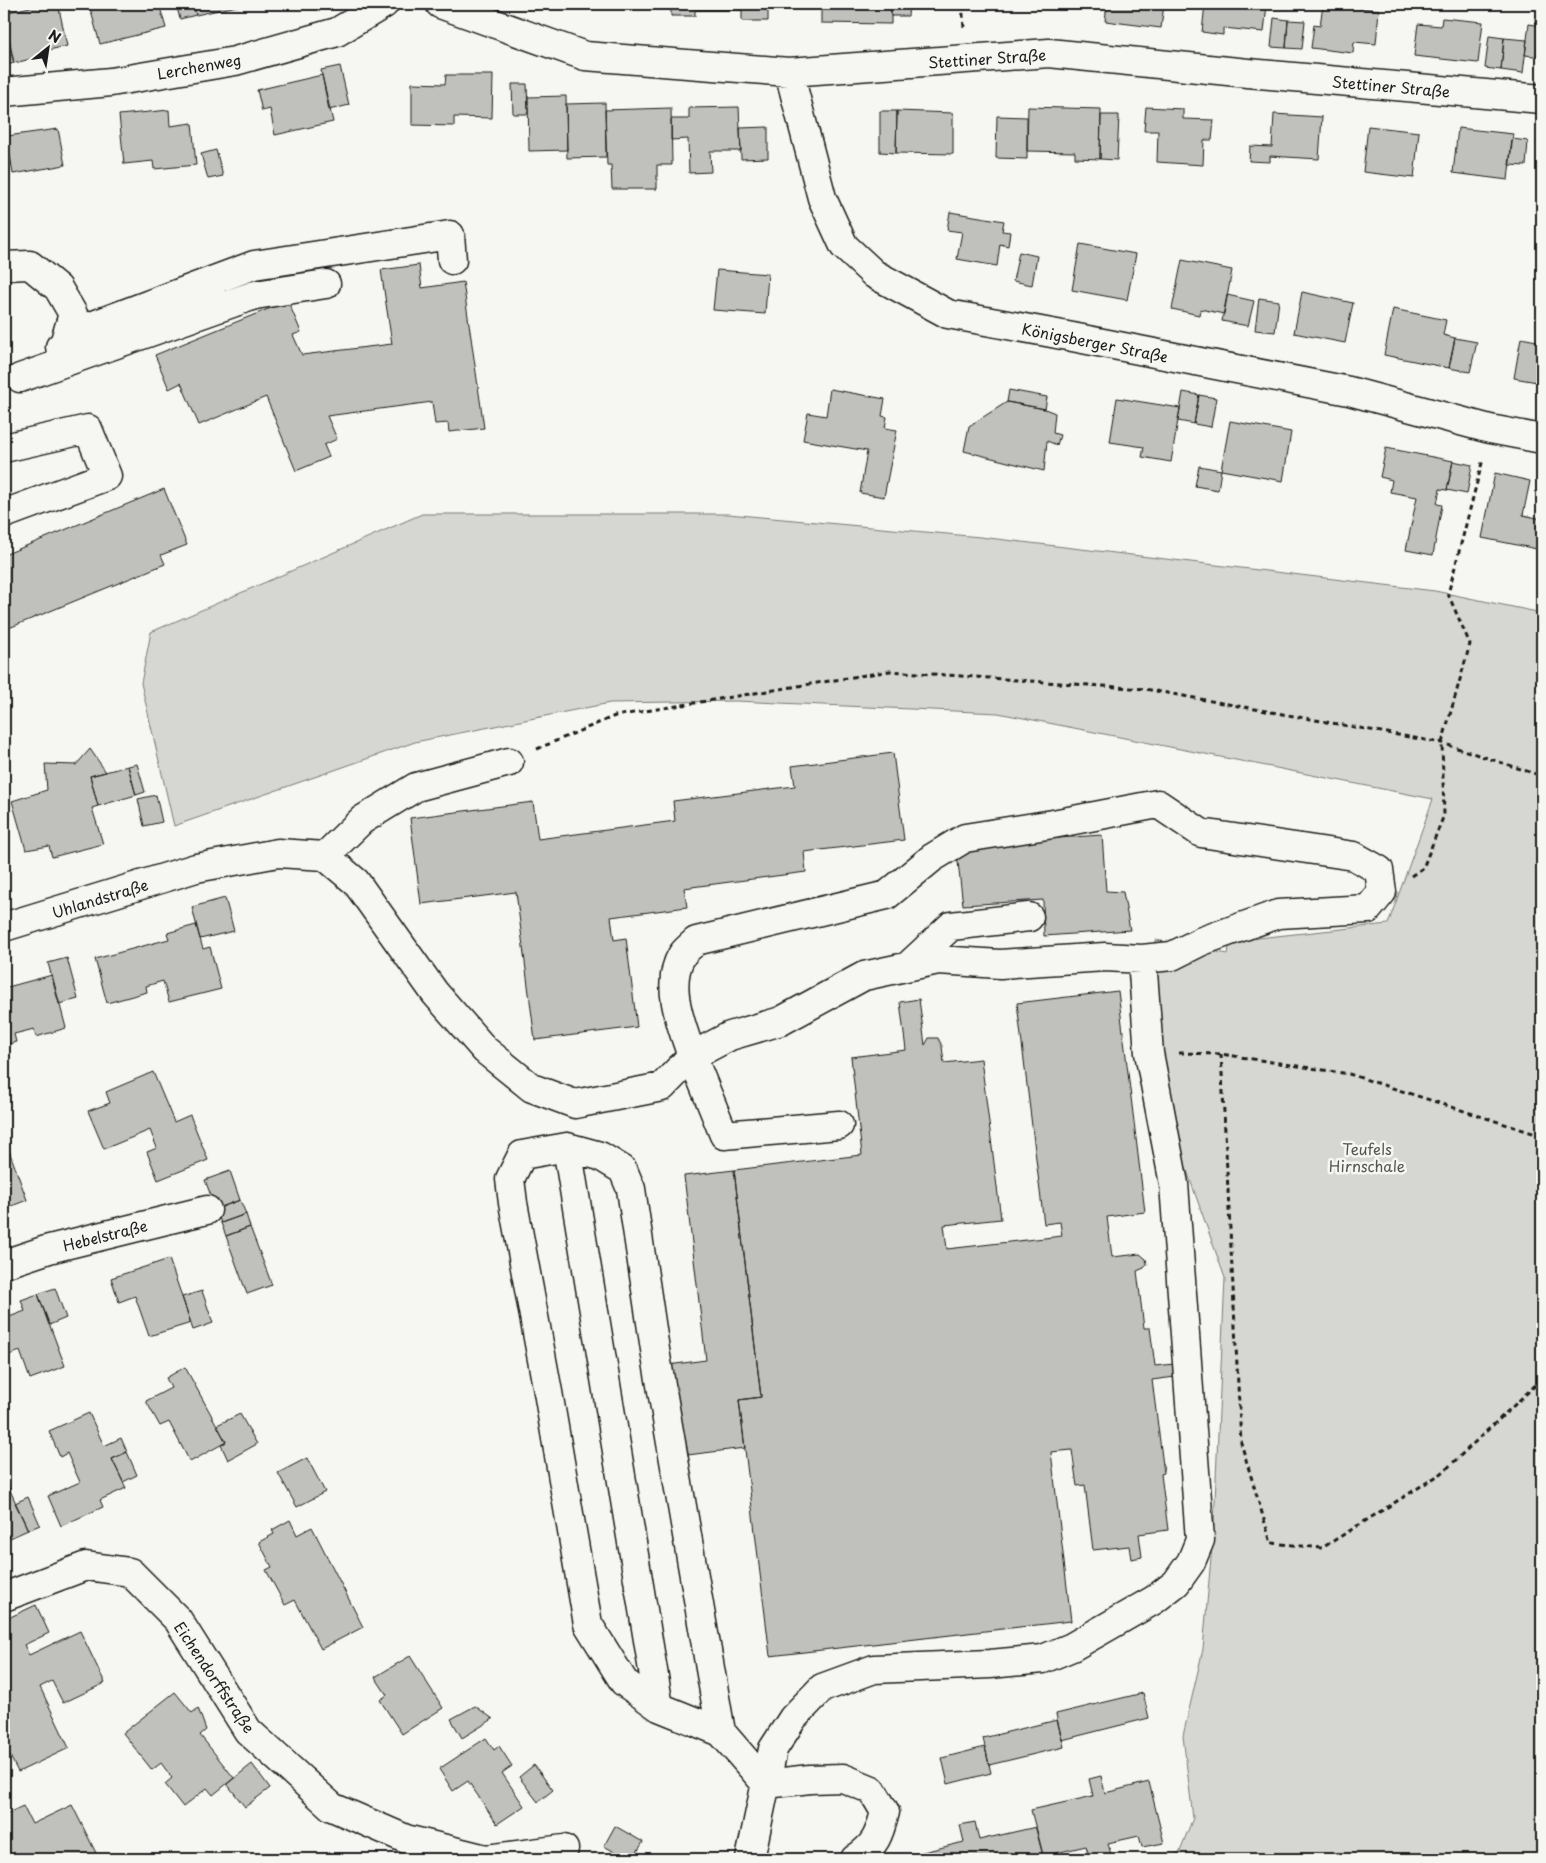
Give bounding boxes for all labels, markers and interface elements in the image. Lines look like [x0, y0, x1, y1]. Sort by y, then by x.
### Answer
north arrow [22, 22, 72, 72]
text: N [45, 24, 65, 48]
street label: Stettiner Straße [927, 42, 1047, 74]
street label: Lerchenweg [155, 47, 243, 85]
street label: Stettiner Straße [1331, 69, 1451, 103]
street label: Königsberger Straße [1020, 317, 1170, 367]
street label: Uhlandstraße [49, 872, 151, 924]
park label: Teufels Hirnschale [1329, 1137, 1405, 1177]
street label: Hebelstraße [60, 1213, 150, 1257]
street label: Eichendorffstraße [169, 1617, 261, 1737]

